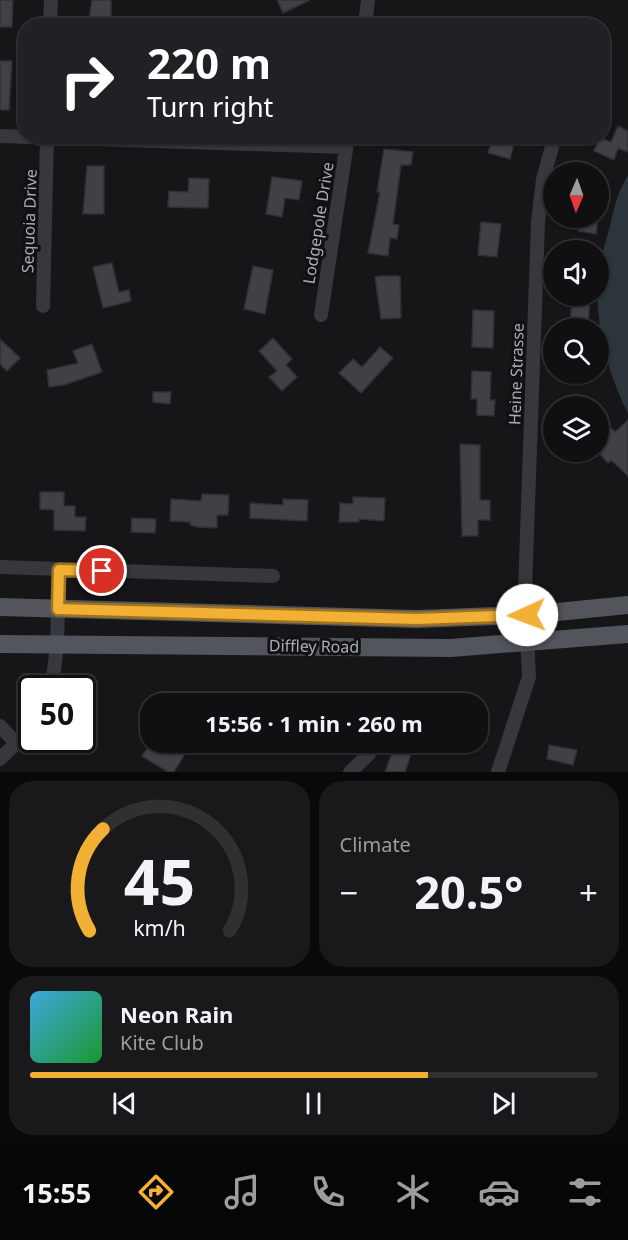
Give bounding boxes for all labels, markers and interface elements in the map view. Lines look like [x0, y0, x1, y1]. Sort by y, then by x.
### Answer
text: 220 m [147, 34, 271, 91]
icon: right [48, 42, 126, 120]
text: Turn right [147, 88, 273, 125]
street label: Lodgepole Drive [298, 160, 338, 286]
north arrow [543, 162, 609, 228]
map controls [543, 162, 609, 462]
street label: Sequoia Drive [16, 169, 42, 273]
button: sound [543, 240, 609, 306]
button: search [543, 318, 609, 384]
street label: Heine Strasse [503, 323, 529, 425]
button: layers [543, 396, 609, 462]
pin [76, 545, 127, 596]
icon: arrive [85, 554, 118, 587]
position arrow [495, 583, 559, 647]
street label: Diffley Road [269, 634, 359, 658]
speed limit sign: 50 [18, 675, 96, 753]
text: 15:56 · 1 min · 260 m [205, 708, 423, 738]
text: Climate [340, 831, 411, 858]
text: 45 [124, 838, 195, 923]
text: 20.5° [414, 861, 523, 922]
text: − [340, 870, 358, 915]
text: + [579, 870, 598, 915]
text: km/h [133, 913, 186, 942]
text: Neon Rain [120, 999, 233, 1029]
text: Kite Club [120, 1029, 204, 1056]
icon: previous [108, 1087, 141, 1120]
icon: pause [297, 1087, 330, 1120]
icon: next [487, 1087, 520, 1120]
icon: directions [135, 1171, 177, 1213]
icon: music [221, 1171, 263, 1213]
icon: phone [307, 1171, 349, 1213]
icon: climate [392, 1171, 434, 1213]
icon: car [478, 1171, 520, 1213]
icon: filters [564, 1171, 606, 1213]
text: 15:55 [22, 1174, 91, 1211]

